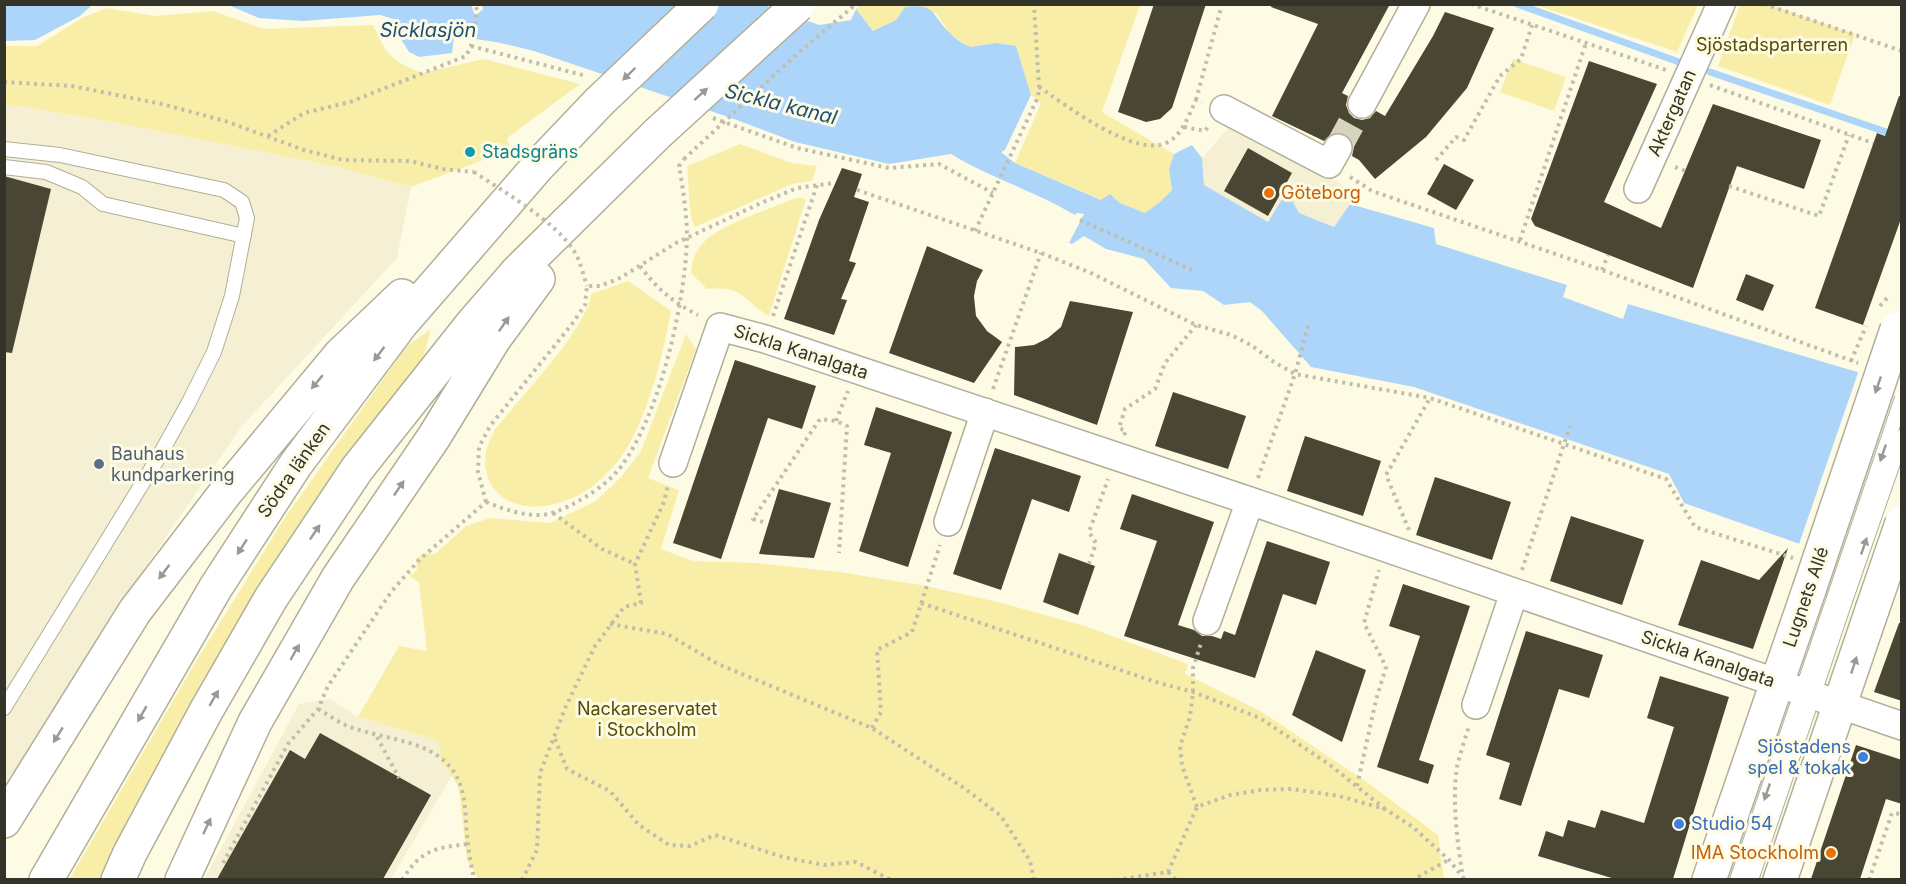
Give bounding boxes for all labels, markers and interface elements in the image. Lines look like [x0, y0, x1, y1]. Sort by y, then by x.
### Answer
water label: Sicklasjön [380, 18, 476, 42]
park label: Sjöstadsparterren [1696, 34, 1848, 55]
one-way arrow [622, 66, 636, 80]
street label: Aktergatan [1643, 66, 1700, 159]
water label: Sickla kanal [723, 78, 840, 130]
one-way arrow [693, 88, 708, 101]
place label: Stadsgräns [482, 141, 578, 162]
marker: Stadsgräns [463, 145, 477, 159]
place label: Göteborg [1281, 182, 1361, 203]
marker: Göteborg [1262, 186, 1276, 200]
one-way arrow [498, 316, 509, 332]
street label: Sickla Kanalgata [731, 320, 871, 383]
one-way arrow [373, 346, 385, 361]
one-way arrow [311, 374, 324, 389]
one-way arrow [1873, 376, 1882, 394]
street label: Södra länken [253, 418, 334, 521]
place label: Bauhaus kundparkering [111, 443, 235, 485]
one-way arrow [1877, 445, 1887, 463]
marker: Bauhaus kundparkering [92, 457, 106, 471]
one-way arrow [393, 480, 404, 496]
one-way arrow [310, 523, 321, 540]
one-way arrow [1859, 537, 1869, 555]
one-way arrow [237, 539, 248, 555]
street label: Lugnets Allé [1779, 544, 1833, 650]
one-way arrow [159, 564, 171, 579]
street label: Sickla Kanalgata [1638, 626, 1778, 691]
one-way arrow [289, 644, 299, 661]
one-way arrow [1850, 656, 1859, 674]
one-way arrow [209, 689, 219, 706]
park label: Nackareservatet i Stockholm [577, 698, 717, 740]
one-way arrow [136, 706, 147, 722]
one-way arrow [52, 727, 63, 743]
place label: Sjöstadens spel & tokak [1748, 736, 1851, 778]
marker: Sjöstadens spel & tokak [1856, 750, 1870, 764]
one-way arrow [1761, 783, 1771, 801]
place label: Studio 54 [1691, 813, 1773, 834]
marker: Studio 54 [1672, 817, 1686, 831]
one-way arrow [202, 818, 211, 835]
place label: IMA Stockholm [1691, 842, 1819, 863]
marker: IMA Stockholm [1824, 846, 1838, 860]

